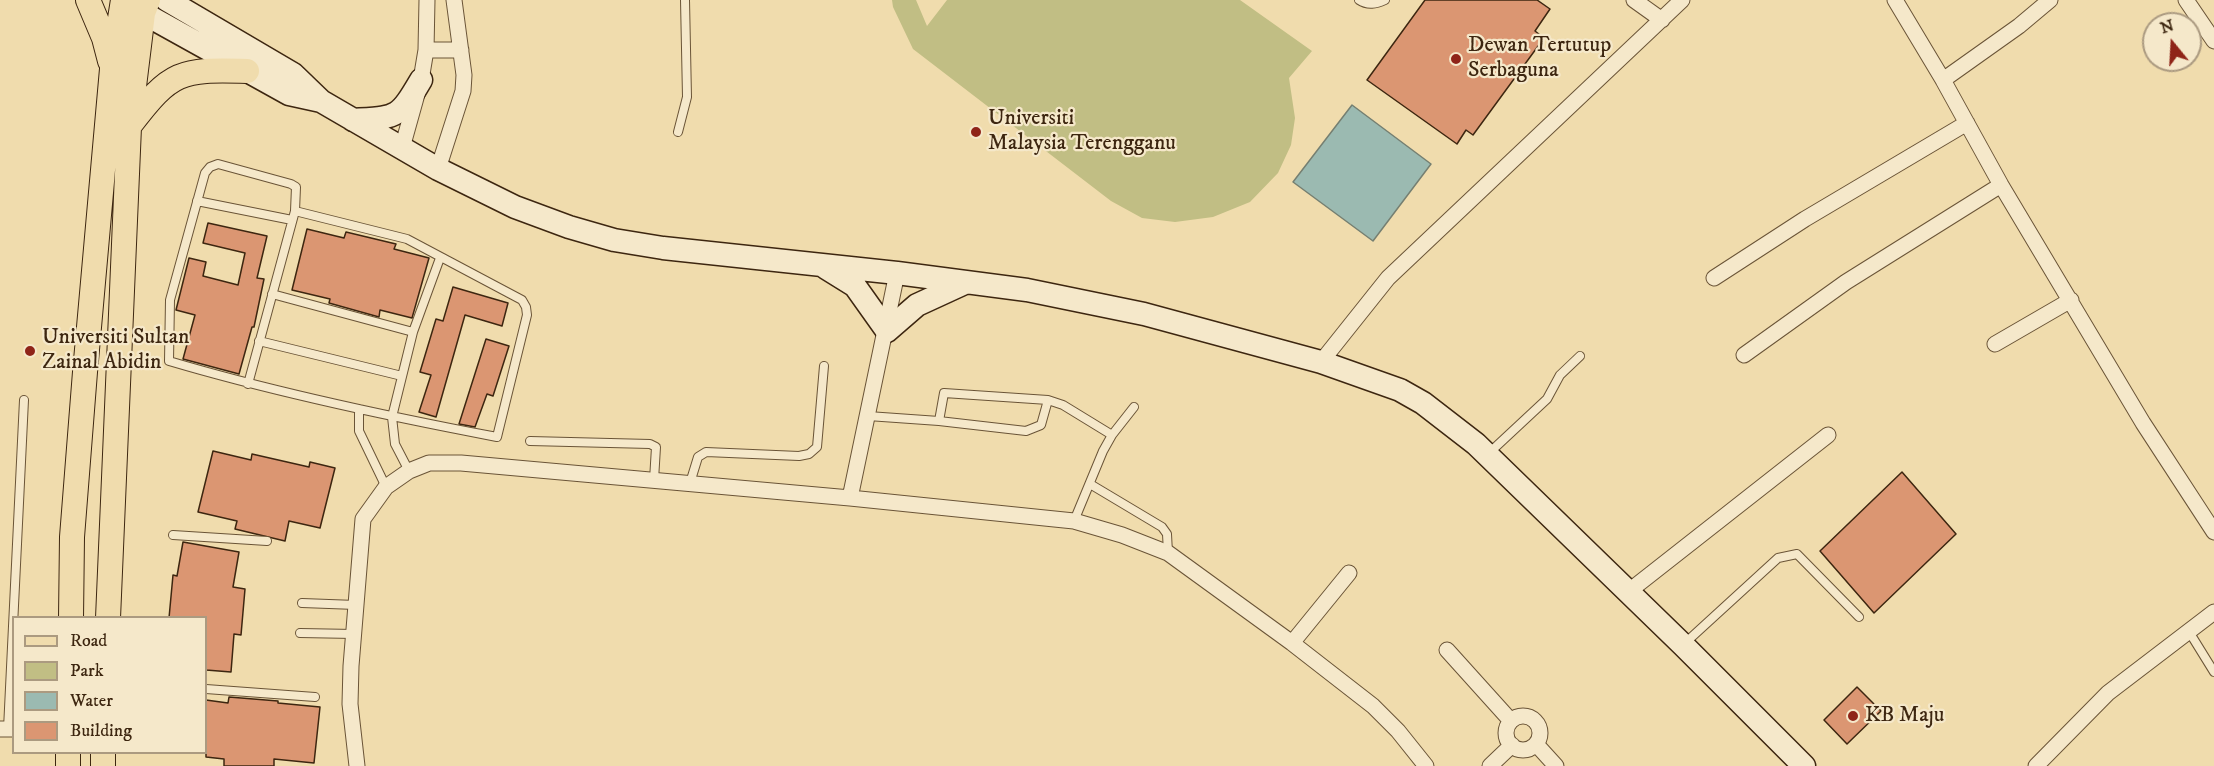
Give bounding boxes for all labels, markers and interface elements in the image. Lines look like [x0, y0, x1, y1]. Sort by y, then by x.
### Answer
north arrow [2142, 12, 2202, 72]
text: N [2158, 15, 2176, 38]
place label: Dewan Tertutup Serbaguna [1468, 33, 1611, 84]
marker: Dewan Tertutup Serbaguna [1449, 52, 1463, 66]
place label: Universiti Malaysia Terengganu [988, 106, 1176, 158]
marker: Universiti Malaysia Terengganu [969, 125, 983, 139]
place label: Universiti Sultan Zainal Abidin [42, 325, 190, 376]
marker: Universiti Sultan Zainal Abidin [23, 344, 37, 358]
legend [12, 616, 207, 754]
text: Road [70, 630, 107, 652]
text: Park [70, 660, 104, 682]
text: Water [70, 690, 113, 712]
place label: KB Maju [1865, 703, 1944, 729]
marker: KB Maju [1846, 709, 1860, 723]
text: Building [70, 720, 132, 742]

